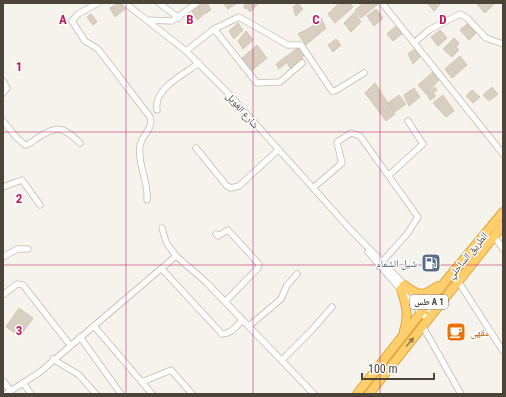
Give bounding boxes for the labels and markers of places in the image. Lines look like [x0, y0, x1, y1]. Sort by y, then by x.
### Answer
fuel station icon: شيل الشمام [420, 252, 442, 274]
place label: شيل الشمام [376, 258, 417, 271]
cafe icon: مقهى [445, 321, 467, 343]
place label: مقهى [470, 327, 490, 339]

